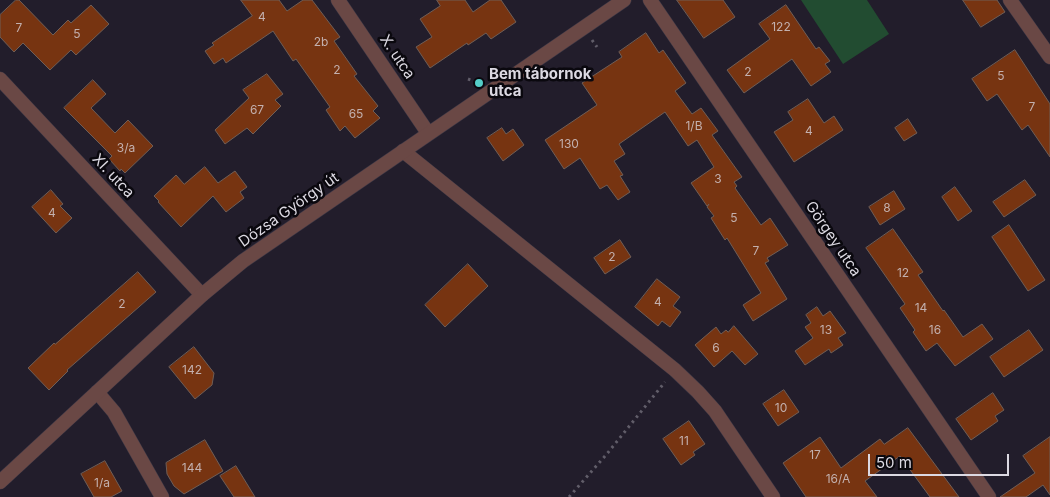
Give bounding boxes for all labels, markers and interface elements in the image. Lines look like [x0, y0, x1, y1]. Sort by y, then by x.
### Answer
house number: 4 [258, 10, 266, 24]
house number: 122 [771, 20, 791, 34]
house number: 7 [16, 21, 22, 35]
house number: 5 [73, 27, 81, 41]
street label: X. utca [376, 31, 418, 83]
house number: 2b [314, 35, 328, 49]
house number: 2 [333, 63, 341, 77]
place label: Bem tábornok utca [489, 65, 591, 100]
house number: 2 [744, 65, 752, 79]
house number: 5 [997, 69, 1005, 83]
marker: Bem tábornok utca [473, 77, 485, 89]
house number: 7 [1029, 100, 1035, 114]
house number: 67 [250, 103, 264, 117]
house number: 65 [349, 107, 363, 121]
house number: 1/B [685, 119, 703, 133]
house number: 4 [805, 124, 813, 138]
house number: 130 [559, 137, 579, 151]
house number: 3/a [117, 141, 135, 155]
street label: XI. utca [88, 150, 138, 202]
street label: Dózsa György út [236, 169, 342, 251]
house number: 3 [714, 172, 722, 186]
street label: Görgey utca [801, 198, 865, 280]
house number: 8 [883, 201, 891, 215]
house number: 4 [48, 206, 56, 220]
house number: 5 [730, 211, 738, 225]
house number: 7 [753, 244, 759, 258]
house number: 2 [608, 250, 616, 264]
house number: 12 [897, 266, 909, 280]
house number: 4 [654, 295, 662, 309]
house number: 2 [118, 297, 126, 311]
house number: 14 [915, 301, 927, 315]
house number: 13 [820, 323, 832, 337]
house number: 16 [929, 323, 941, 337]
house number: 6 [712, 341, 720, 355]
house number: 142 [182, 363, 202, 377]
house number: 10 [775, 401, 787, 415]
house number: 11 [679, 434, 689, 448]
scale bar [870, 444, 1011, 476]
house number: 17 [809, 448, 821, 462]
text: 50 m [876, 453, 912, 472]
house number: 144 [182, 461, 202, 475]
house number: 16/A [826, 472, 850, 486]
house number: 1/a [94, 476, 110, 490]

